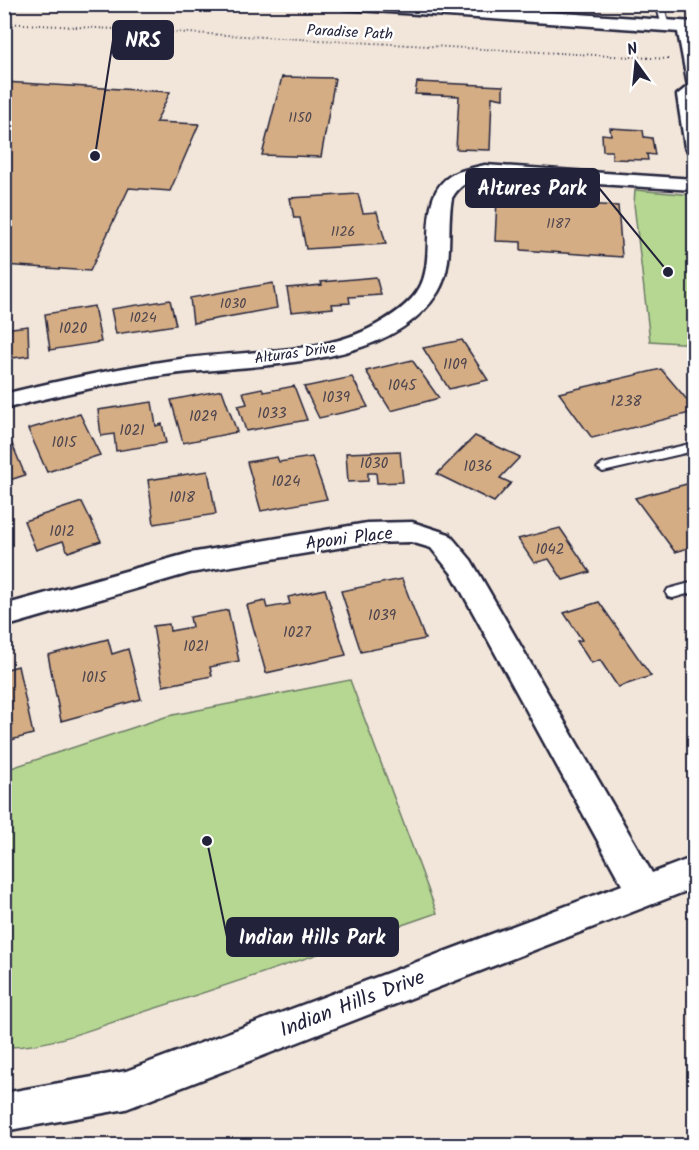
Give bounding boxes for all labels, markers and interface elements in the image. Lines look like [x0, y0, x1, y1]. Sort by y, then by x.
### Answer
street label: Paradise Path [306, 19, 394, 47]
callout: NRS [113, 21, 173, 59]
text: NRS [125, 26, 162, 58]
north arrow [606, 33, 666, 93]
text: N [624, 37, 641, 63]
house number: 1150 [288, 107, 312, 129]
callout: Altures Park [466, 169, 599, 207]
text: Altures Park [478, 174, 588, 206]
house number: 1187 [546, 213, 570, 235]
house number: 1126 [331, 221, 355, 243]
house number: 1030 [220, 293, 246, 315]
house number: 1024 [129, 307, 157, 329]
house number: 1020 [59, 317, 88, 341]
street label: Alturas Drive [253, 336, 337, 372]
house number: 1109 [443, 353, 468, 377]
house number: 1045 [388, 374, 417, 398]
house number: 1039 [322, 386, 351, 410]
house number: 1238 [610, 390, 642, 414]
house number: 1033 [257, 402, 287, 426]
house number: 1029 [189, 405, 218, 429]
house number: 1021 [119, 419, 145, 443]
house number: 1015 [52, 431, 77, 455]
house number: 1030 [360, 452, 389, 476]
house number: 1036 [463, 455, 493, 479]
house number: 1024 [271, 470, 301, 494]
house number: 1018 [169, 486, 196, 510]
house number: 1012 [49, 520, 75, 544]
street label: Aponi Place [304, 520, 394, 559]
house number: 1042 [535, 538, 565, 562]
house number: 1039 [368, 604, 397, 628]
house number: 1027 [283, 621, 312, 645]
house number: 1021 [183, 635, 209, 659]
house number: 1015 [82, 666, 107, 690]
callout: Indian Hills Park [227, 918, 398, 956]
text: Indian Hills Park [239, 923, 386, 955]
street label: Indian Hills Drive [275, 961, 430, 1047]

